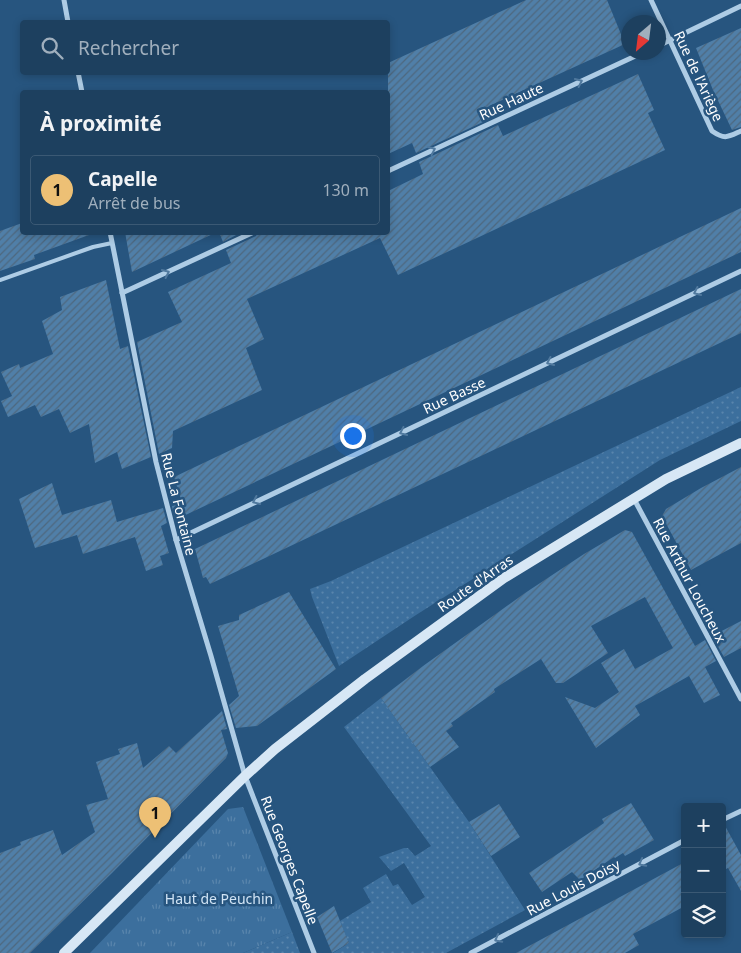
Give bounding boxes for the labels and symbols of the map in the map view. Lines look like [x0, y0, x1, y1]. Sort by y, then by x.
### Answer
north arrow [621, 15, 666, 60]
street label: Rue de l'Ariège [670, 28, 728, 124]
street label: Rue Haute [476, 78, 546, 124]
one-way arrow [574, 78, 583, 89]
one-way arrow [427, 146, 436, 157]
one-way arrow [161, 269, 170, 279]
one-way arrow [693, 286, 702, 297]
one-way arrow [546, 356, 555, 366]
street label: Rue Basse [420, 372, 489, 418]
your location [340, 423, 366, 449]
one-way arrow [399, 425, 408, 436]
street label: Rue La Fontaine [157, 451, 201, 557]
one-way arrow [253, 495, 262, 505]
street label: Rue Arthur Loucheux [649, 514, 731, 646]
street label: Route d'Arras [434, 550, 517, 616]
street label: Rue Georges Capelle [257, 793, 323, 927]
pin: 1 [139, 797, 171, 838]
street label: Rue Louis Doisy [523, 854, 624, 920]
one-way arrow [638, 857, 647, 867]
park label: Haut de Peuchin [165, 889, 273, 908]
one-way arrow [494, 933, 503, 943]

